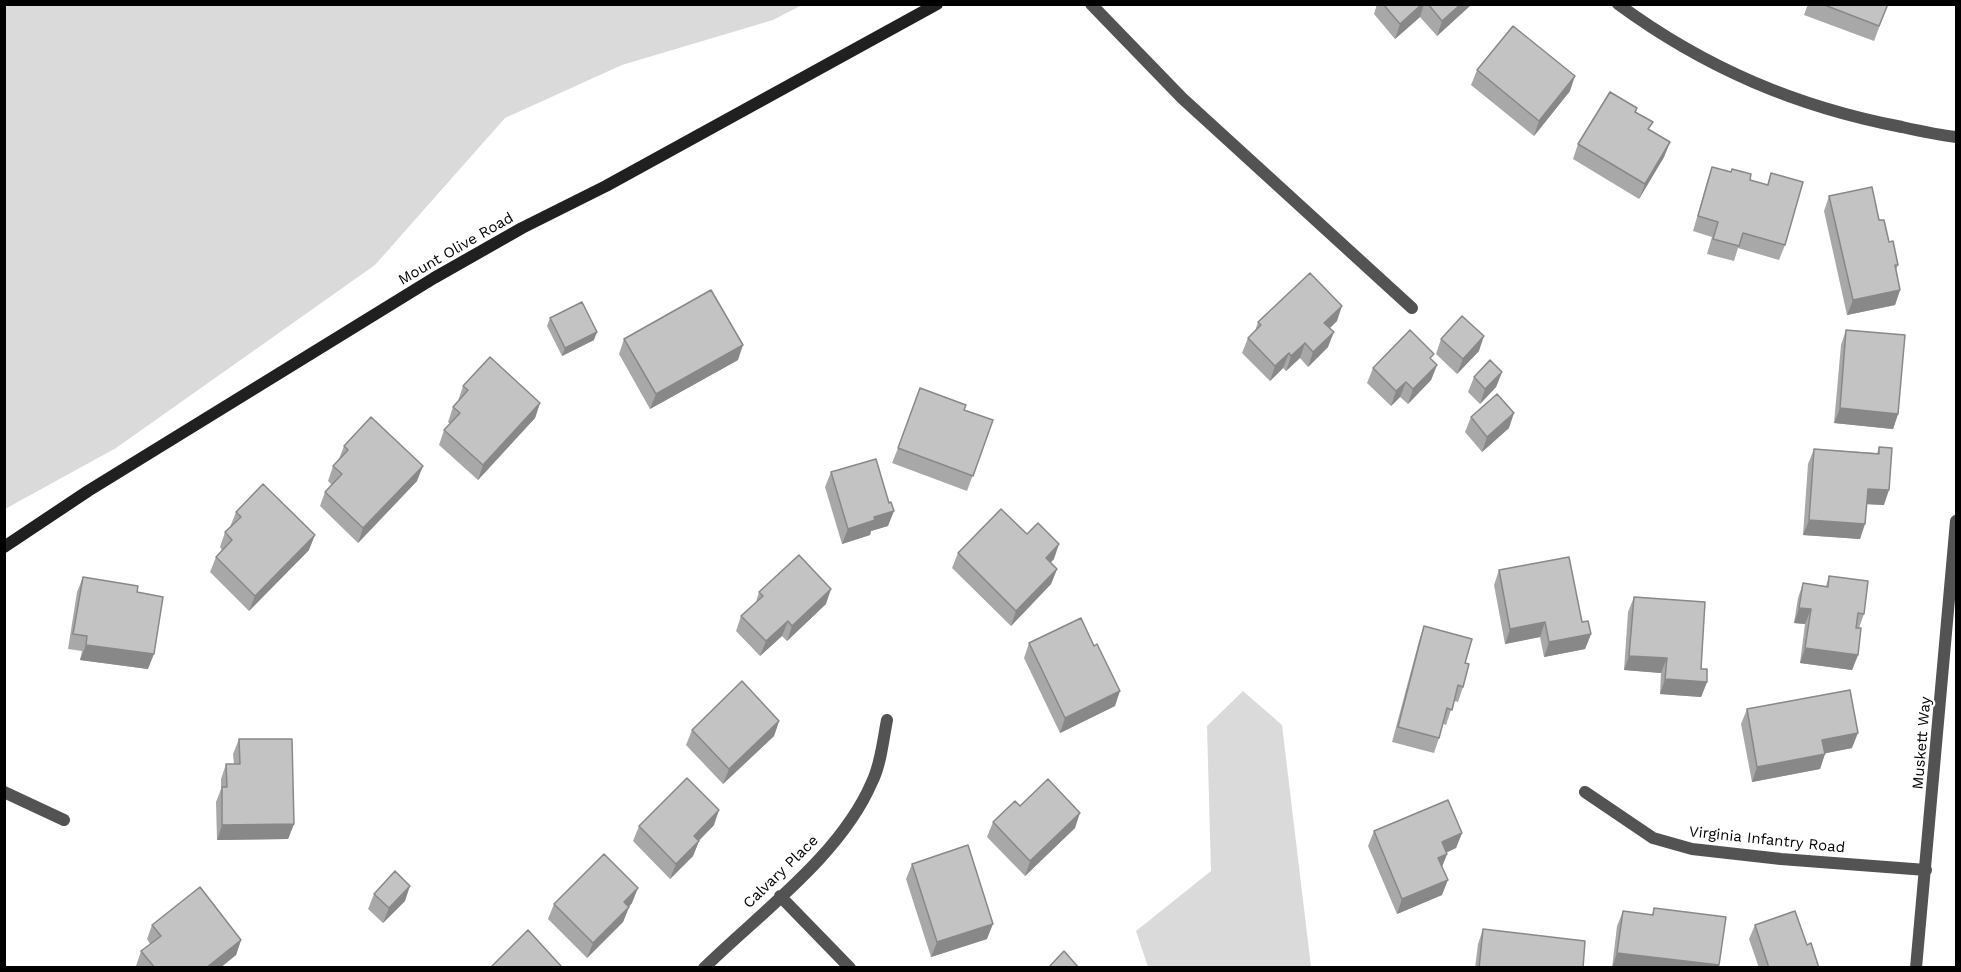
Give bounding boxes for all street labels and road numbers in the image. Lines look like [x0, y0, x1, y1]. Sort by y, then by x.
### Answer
street label: Mount Olive Road [395, 209, 517, 289]
street label: Muskett Way [1909, 696, 1935, 790]
street label: Virginia Infantry Road [1688, 823, 1846, 857]
street label: Calvary Place [740, 832, 822, 912]

